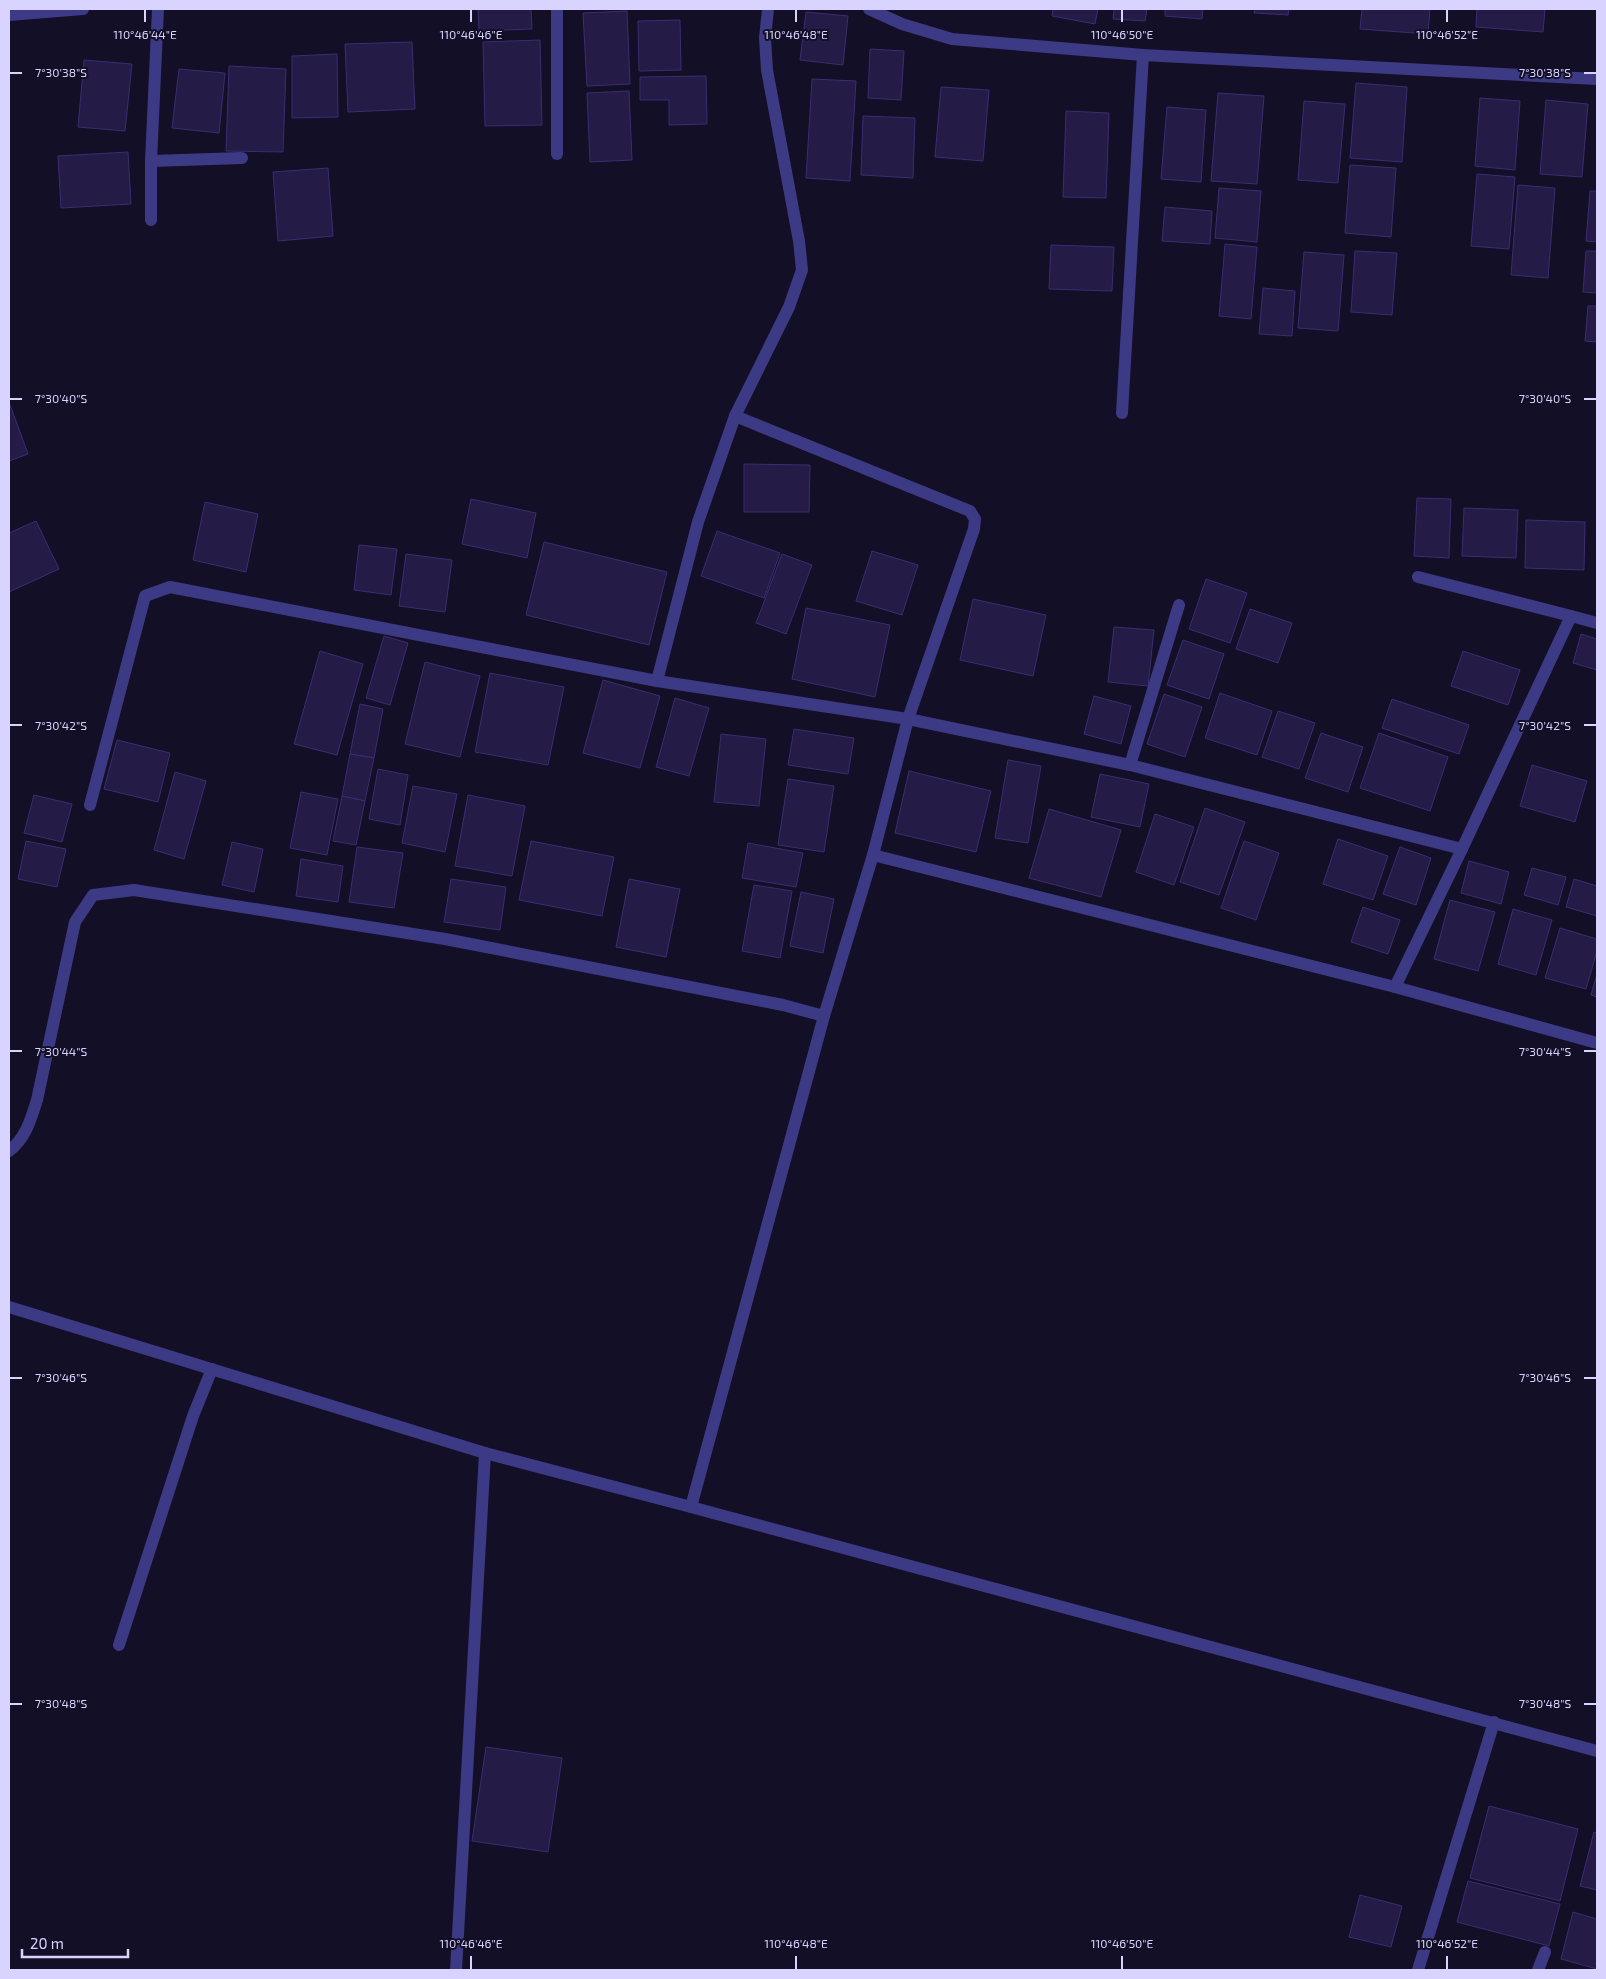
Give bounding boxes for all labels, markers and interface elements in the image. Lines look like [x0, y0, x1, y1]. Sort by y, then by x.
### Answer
text: 110°46'44"E [113, 27, 177, 41]
text: 110°46'46"E [440, 27, 503, 41]
text: 110°46'48"E [764, 27, 828, 41]
text: 110°46'50"E [1091, 27, 1154, 41]
text: 110°46'52"E [1416, 27, 1478, 41]
text: 7°30'38"S [35, 65, 87, 79]
text: 7°30'38"S [1519, 65, 1571, 79]
text: 7°30'40"S [35, 391, 87, 405]
text: 7°30'40"S [1519, 391, 1571, 405]
text: 7°30'42"S [35, 718, 87, 732]
text: 7°30'42"S [1519, 718, 1571, 732]
text: 7°30'44"S [35, 1044, 87, 1058]
text: 7°30'44"S [1519, 1044, 1571, 1058]
text: 7°30'46"S [35, 1370, 87, 1384]
text: 7°30'46"S [1519, 1370, 1571, 1384]
text: 7°30'48"S [35, 1696, 87, 1710]
text: 7°30'48"S [1519, 1696, 1571, 1710]
scale bar [22, 1926, 129, 1958]
text: 20 m [30, 1934, 64, 1952]
text: 110°46'46"E [440, 1936, 503, 1950]
text: 110°46'48"E [764, 1936, 828, 1950]
text: 110°46'50"E [1091, 1936, 1154, 1950]
text: 110°46'52"E [1416, 1936, 1478, 1950]

